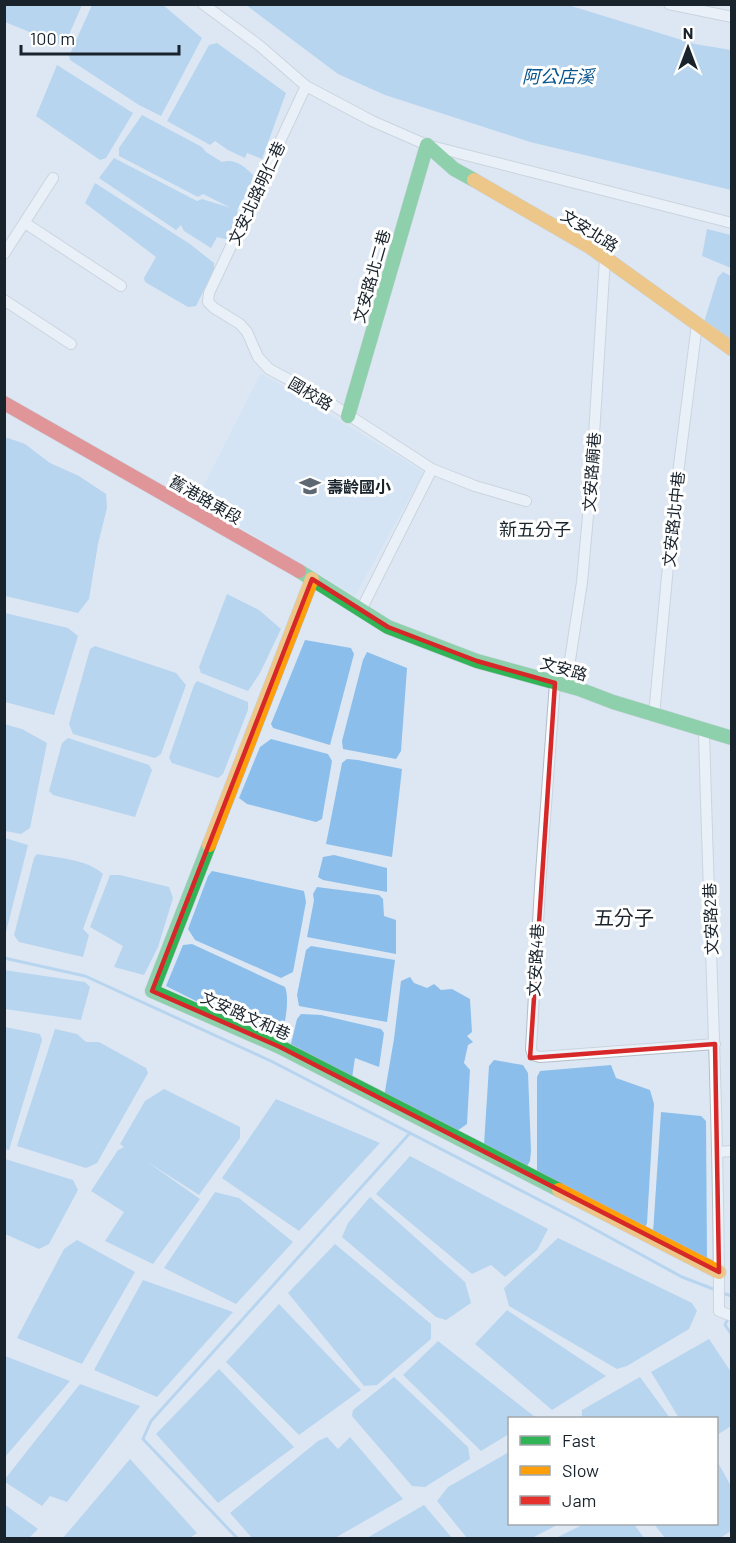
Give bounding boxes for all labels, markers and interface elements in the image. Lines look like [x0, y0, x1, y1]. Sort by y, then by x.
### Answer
scale bar [21, 18, 178, 56]
north arrow [658, 18, 718, 78]
text: N [683, 23, 693, 42]
text: 100 m [30, 27, 75, 49]
water label: 阿公店溪 [522, 65, 597, 87]
street label: 文安北路明仁巷 [224, 138, 288, 248]
street label: 文安北路 [558, 205, 622, 255]
street label: 文安路北二巷 [349, 227, 393, 325]
street label: 國校路 [286, 372, 336, 414]
street label: 文安路廟巷 [579, 431, 603, 513]
street label: 文安路北中巷 [659, 470, 687, 568]
street label: 舊港路東段 [167, 471, 245, 527]
school or university icon: 壽齡國小 [298, 474, 322, 498]
place label: 壽齡國小 [327, 477, 391, 496]
district label: 新五分子 [499, 518, 571, 540]
street label: 文安路 [538, 652, 590, 684]
street label: 文安路2巷 [699, 882, 721, 956]
district label: 五分子 [594, 905, 654, 929]
street label: 文安路4巷 [524, 923, 546, 997]
street label: 文安路文和巷 [198, 987, 294, 1043]
legend [508, 1417, 718, 1525]
text: Fast [562, 1429, 596, 1451]
text: Slow [562, 1459, 599, 1481]
text: Jam [562, 1489, 596, 1511]

